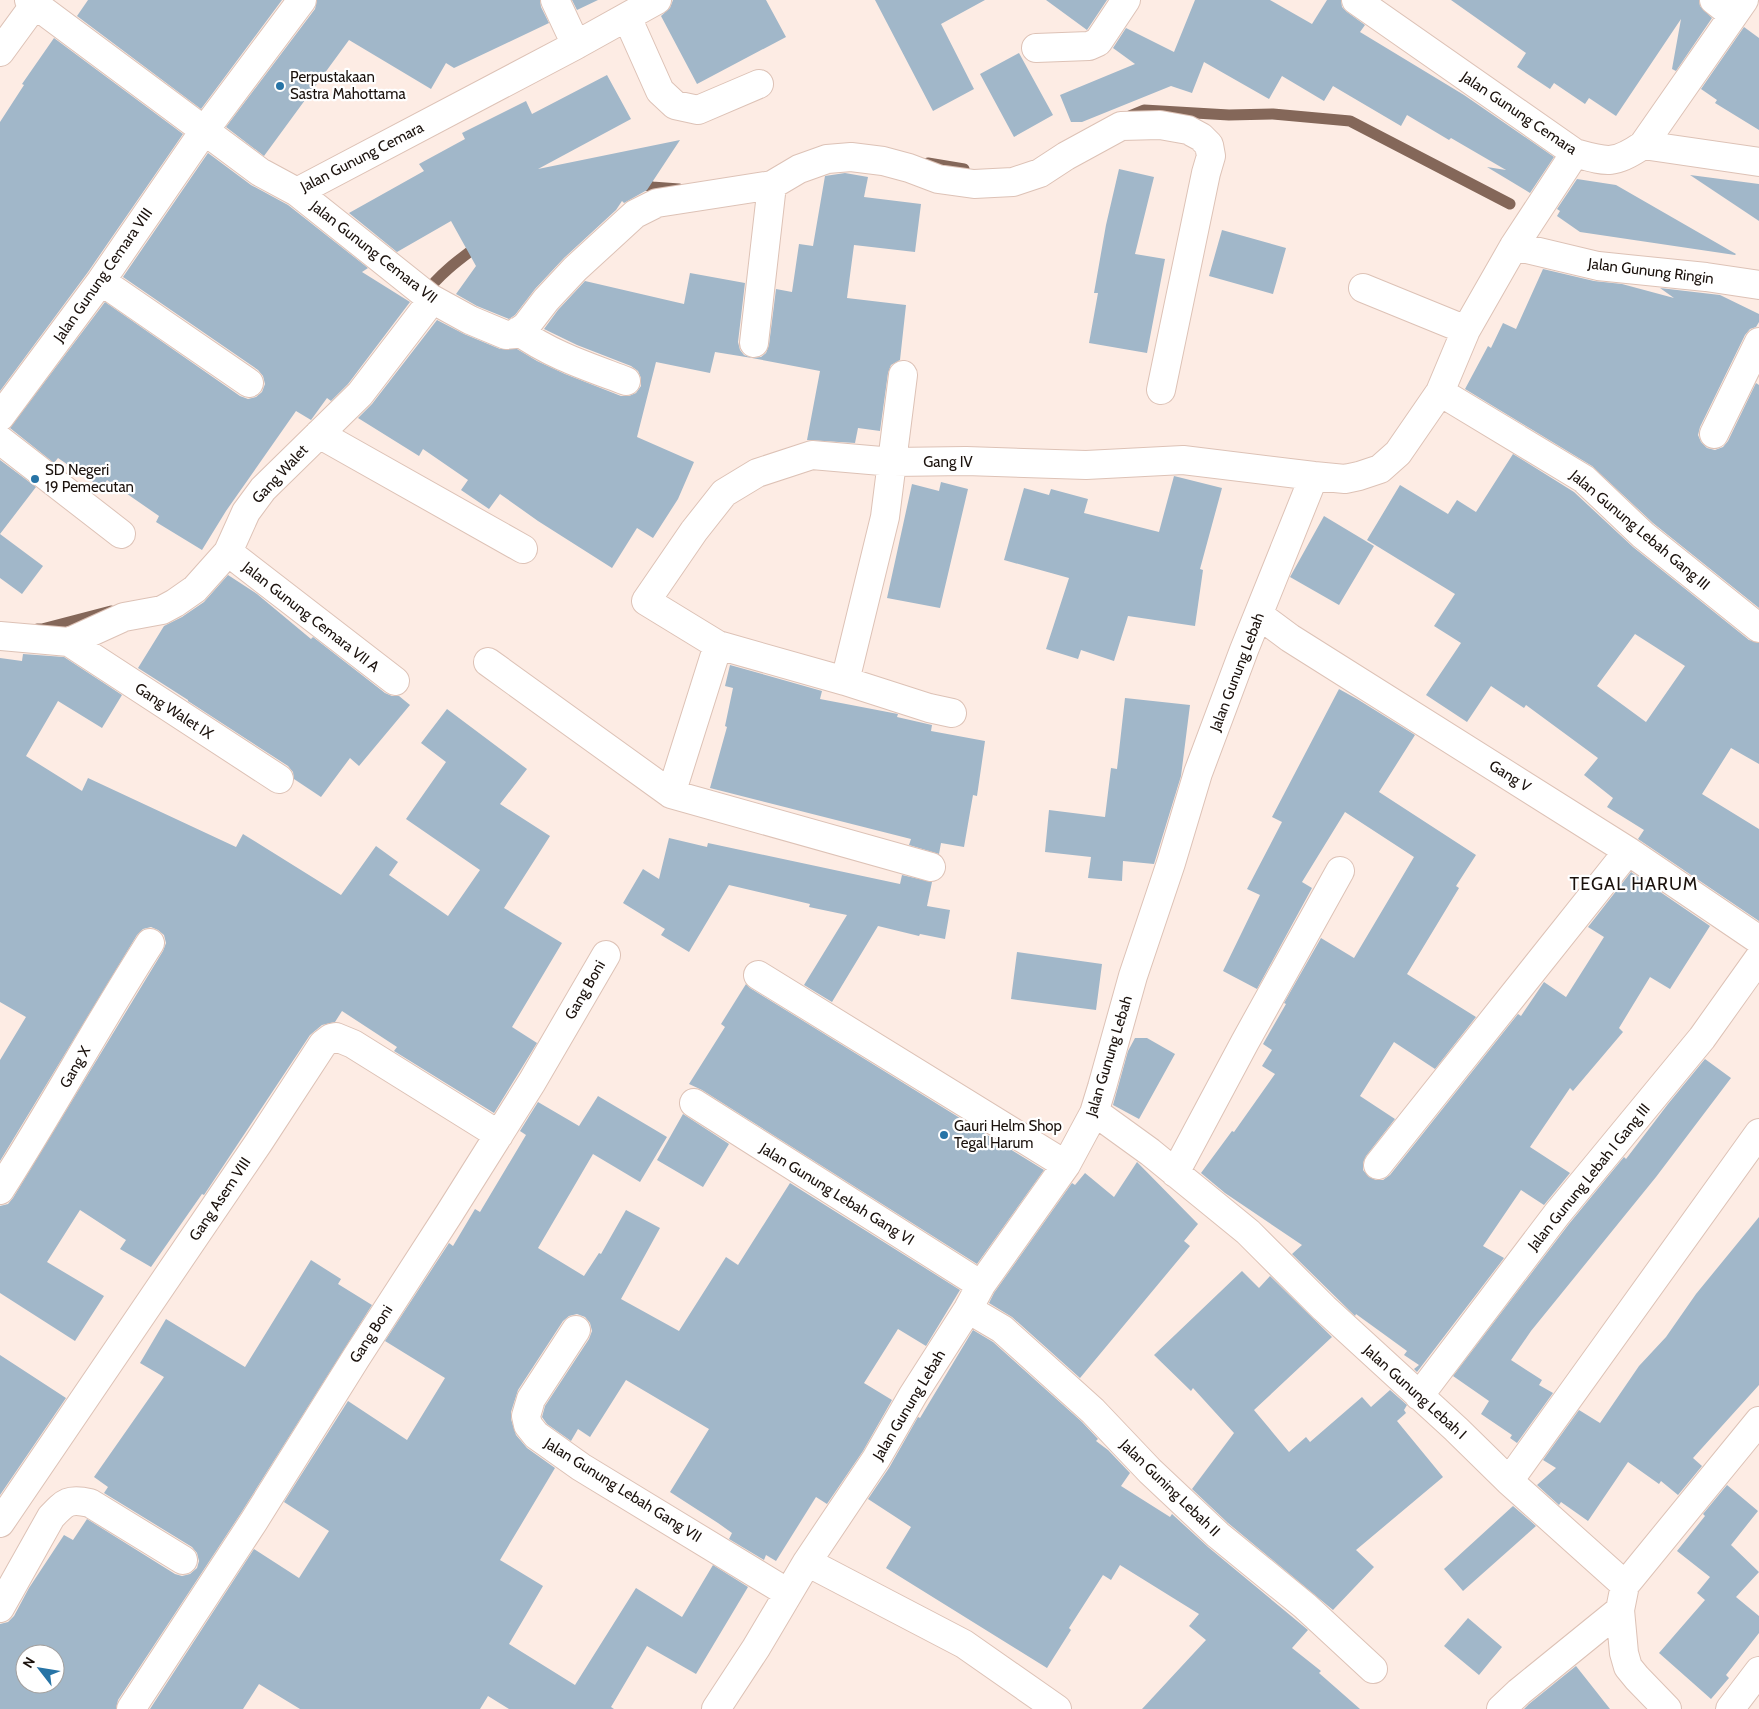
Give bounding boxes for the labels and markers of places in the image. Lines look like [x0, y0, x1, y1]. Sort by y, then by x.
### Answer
place label: Perpustakaan Sastra Mahottama [290, 68, 406, 103]
marker: Perpustakaan Sastra Mahottama [274, 80, 286, 92]
place label: SD Negeri 19 Pemecutan [45, 461, 134, 496]
marker: SD Negeri 19 Pemecutan [29, 473, 41, 485]
place label: Gauri Helm Shop Tegal Harum [954, 1117, 1062, 1152]
marker: Gauri Helm Shop Tegal Harum [938, 1129, 950, 1141]

